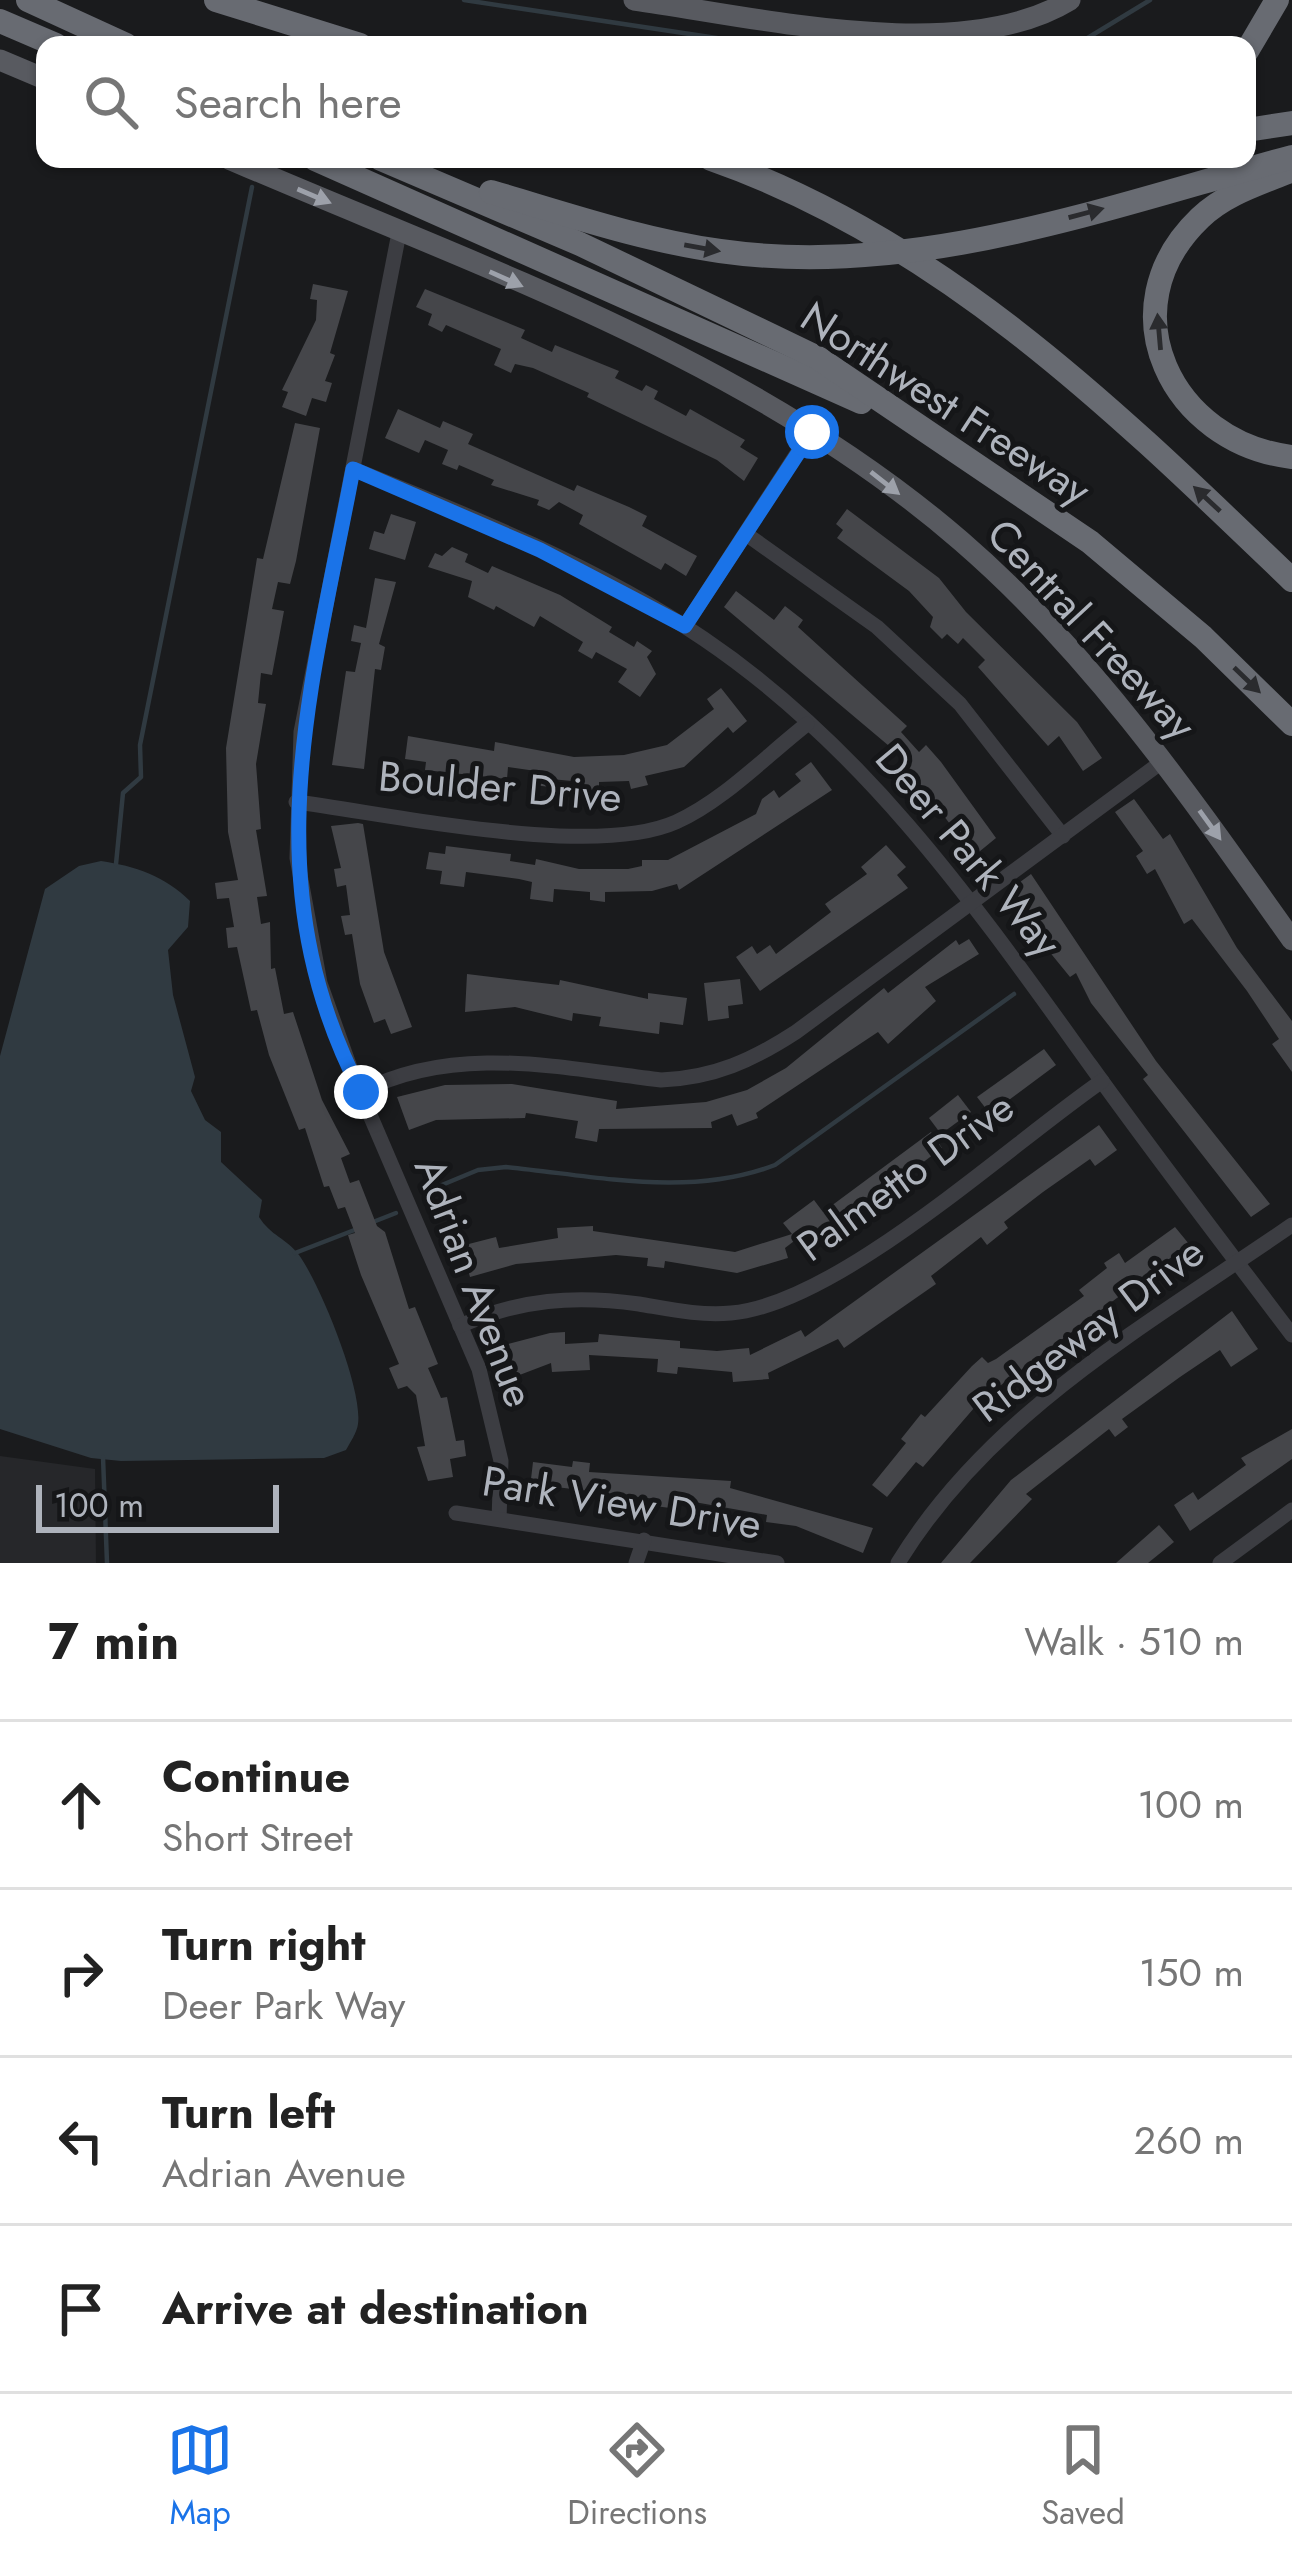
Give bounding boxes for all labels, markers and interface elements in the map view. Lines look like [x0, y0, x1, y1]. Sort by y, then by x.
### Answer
search box [36, 36, 1256, 168]
icon: search [78, 69, 144, 135]
text: Search here [174, 70, 402, 135]
one-way arrow [297, 186, 332, 206]
one-way arrow [1068, 202, 1105, 221]
one-way arrow [683, 239, 721, 258]
one-way arrow [489, 270, 524, 290]
street label: Northwest Freeway [789, 287, 1103, 520]
one-way arrow [1149, 313, 1168, 350]
route start [785, 405, 839, 459]
one-way arrow [870, 470, 901, 495]
one-way arrow [1193, 485, 1222, 513]
street label: Central Freeway [973, 505, 1211, 754]
one-way arrow [1232, 666, 1261, 694]
street label: Deer Park Way [861, 730, 1077, 971]
street label: Boulder Drive [376, 745, 624, 828]
one-way arrow [1198, 809, 1221, 841]
route end [334, 1065, 388, 1119]
street label: Palmetto Drive [784, 1077, 1026, 1276]
street label: Adrian Avenue [399, 1149, 550, 1416]
street label: Ridgeway Drive [960, 1222, 1217, 1437]
street label: Park View Drive [478, 1450, 766, 1555]
scale bar [36, 1479, 279, 1532]
text: 100 m [54, 1482, 144, 1529]
text: 7 min [48, 1604, 179, 1678]
text: Walk · 510 m [1024, 1613, 1244, 1670]
text: Continue [162, 1744, 350, 1809]
icon: ahead [48, 1772, 114, 1838]
text: 100 m [1138, 1776, 1244, 1833]
text: Short Street [162, 1809, 353, 1866]
text: Turn right [162, 1912, 366, 1977]
icon: right [48, 1940, 114, 2006]
text: 150 m [1139, 1944, 1244, 2001]
text: Deer Park Way [162, 1977, 405, 2034]
text: Turn left [162, 2080, 335, 2145]
icon: left [48, 2108, 114, 2174]
text: 260 m [1134, 2112, 1244, 2169]
text: Adrian Avenue [162, 2145, 406, 2202]
icon: arrive [48, 2276, 114, 2342]
text: Arrive at destination [162, 2276, 589, 2341]
tab: Map [167, 2417, 233, 2536]
tab: Directions [567, 2417, 707, 2536]
tab: Saved [1041, 2417, 1125, 2536]

